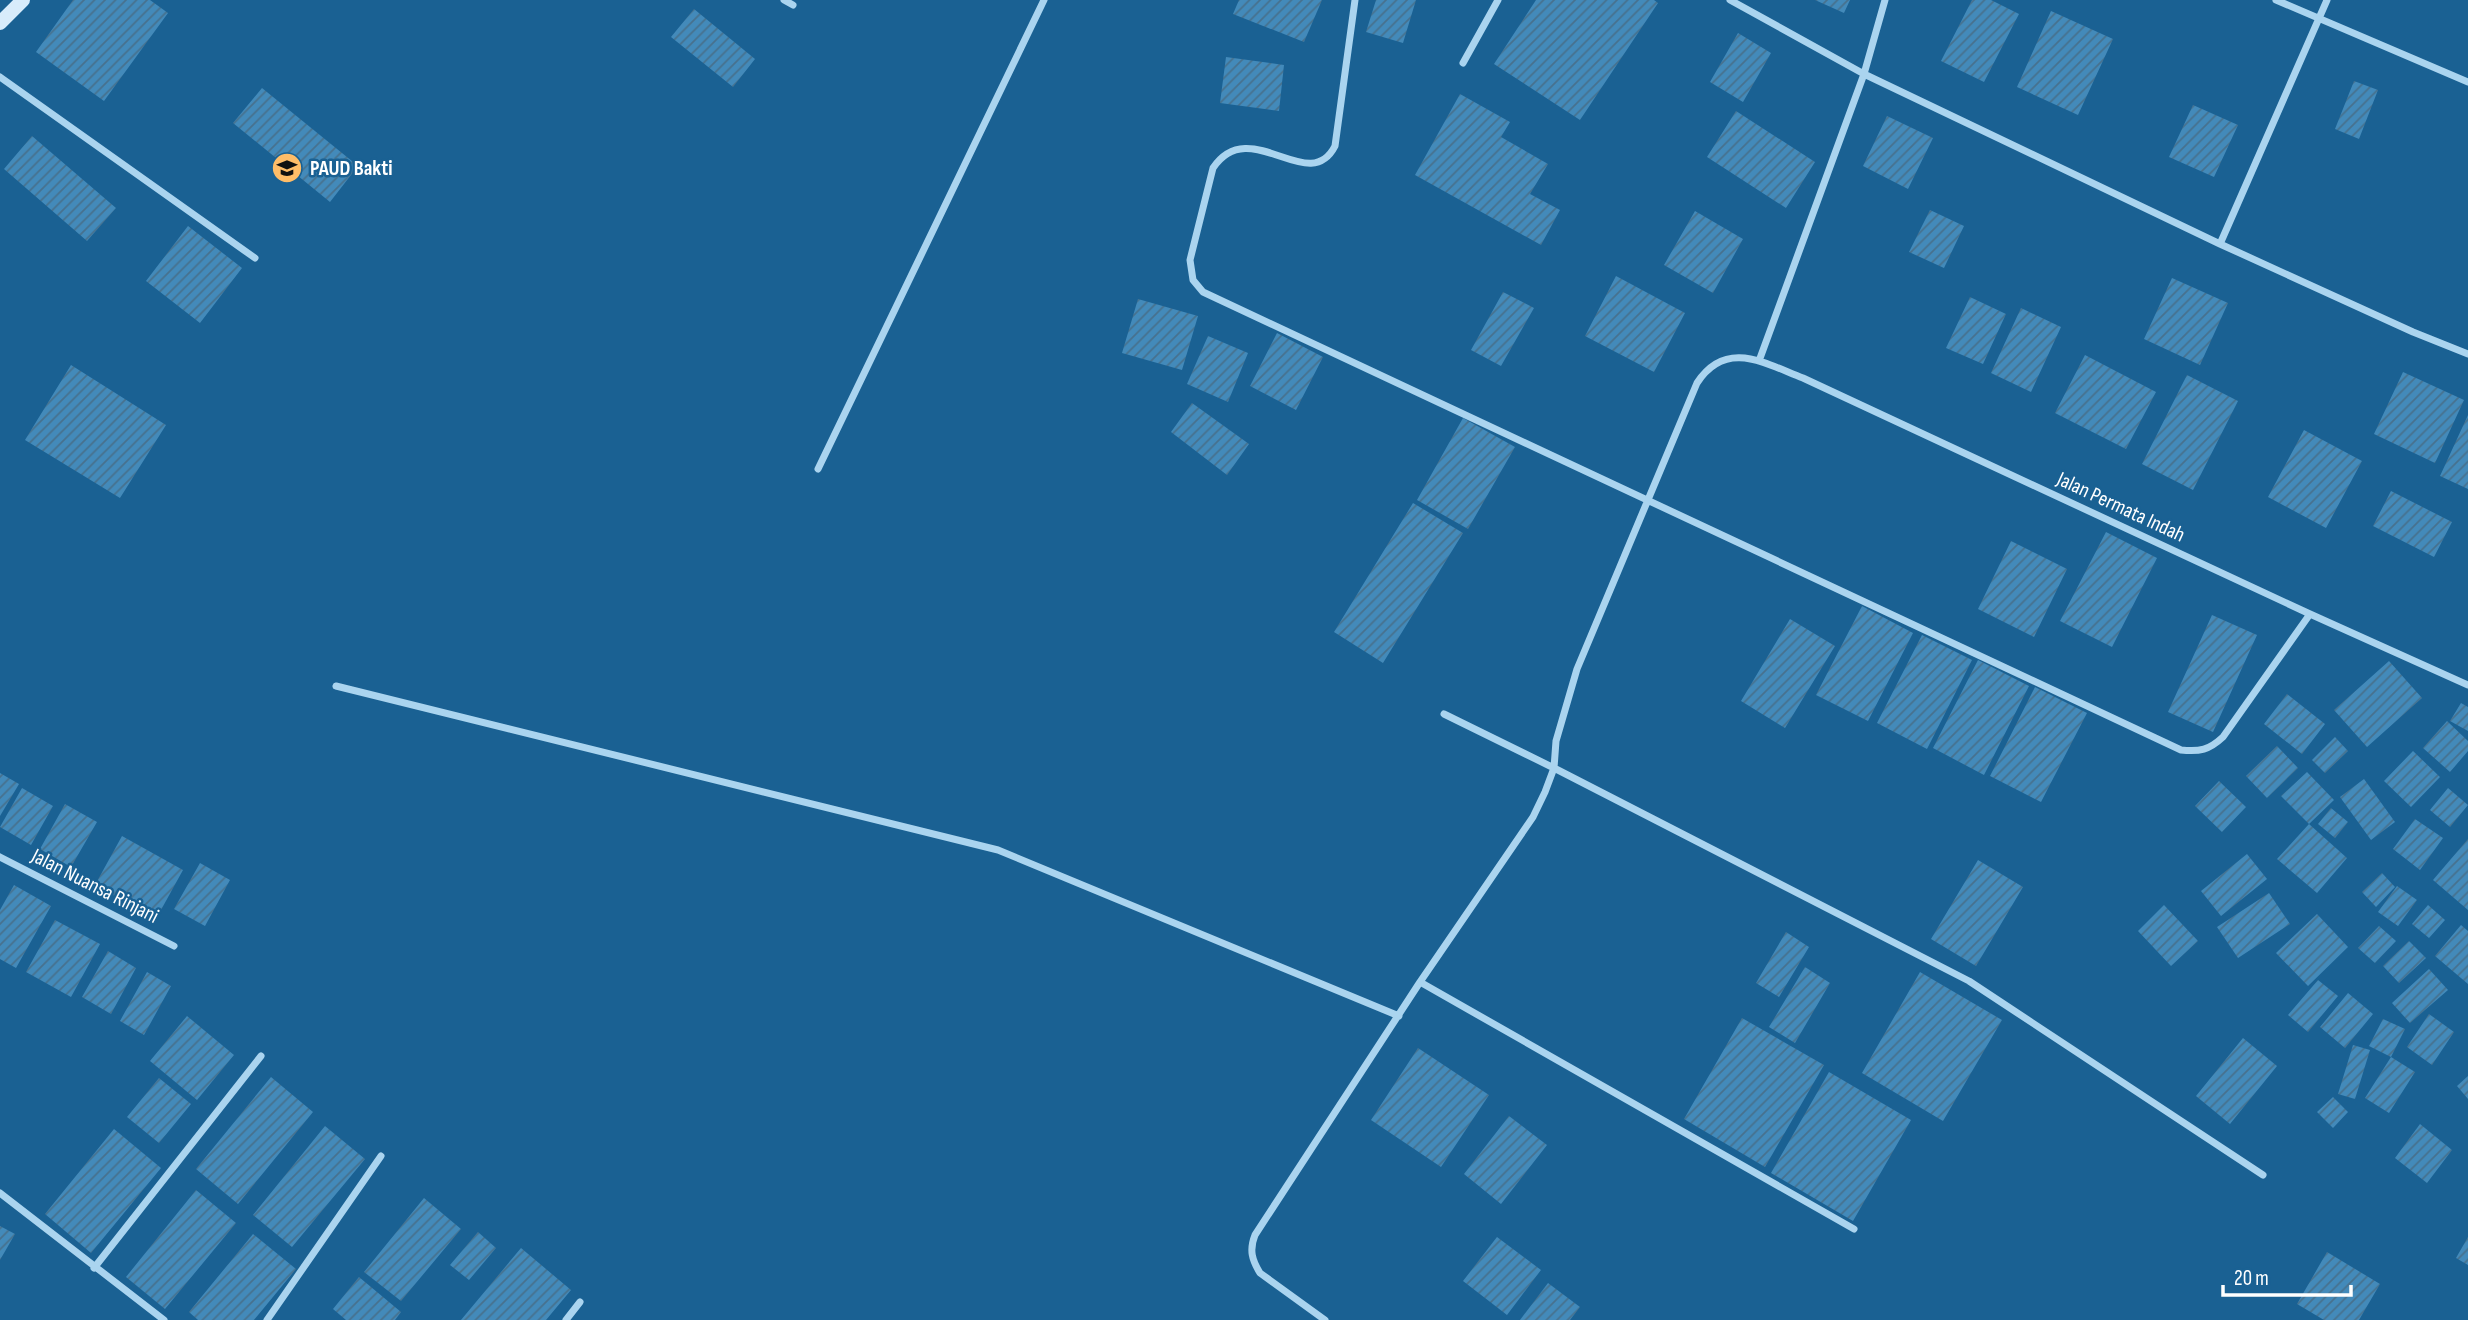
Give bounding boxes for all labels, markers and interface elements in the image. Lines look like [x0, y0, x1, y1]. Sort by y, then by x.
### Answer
school or university icon: PAUD Bakti [270, 151, 304, 185]
place label: PAUD Bakti [310, 156, 392, 181]
street label: Jalan Permata Indah [2052, 466, 2189, 548]
street label: Jalan Nuansa Rinjani [26, 843, 163, 929]
scale bar [2223, 1254, 2351, 1298]
text: 20 m [2234, 1266, 2269, 1291]

